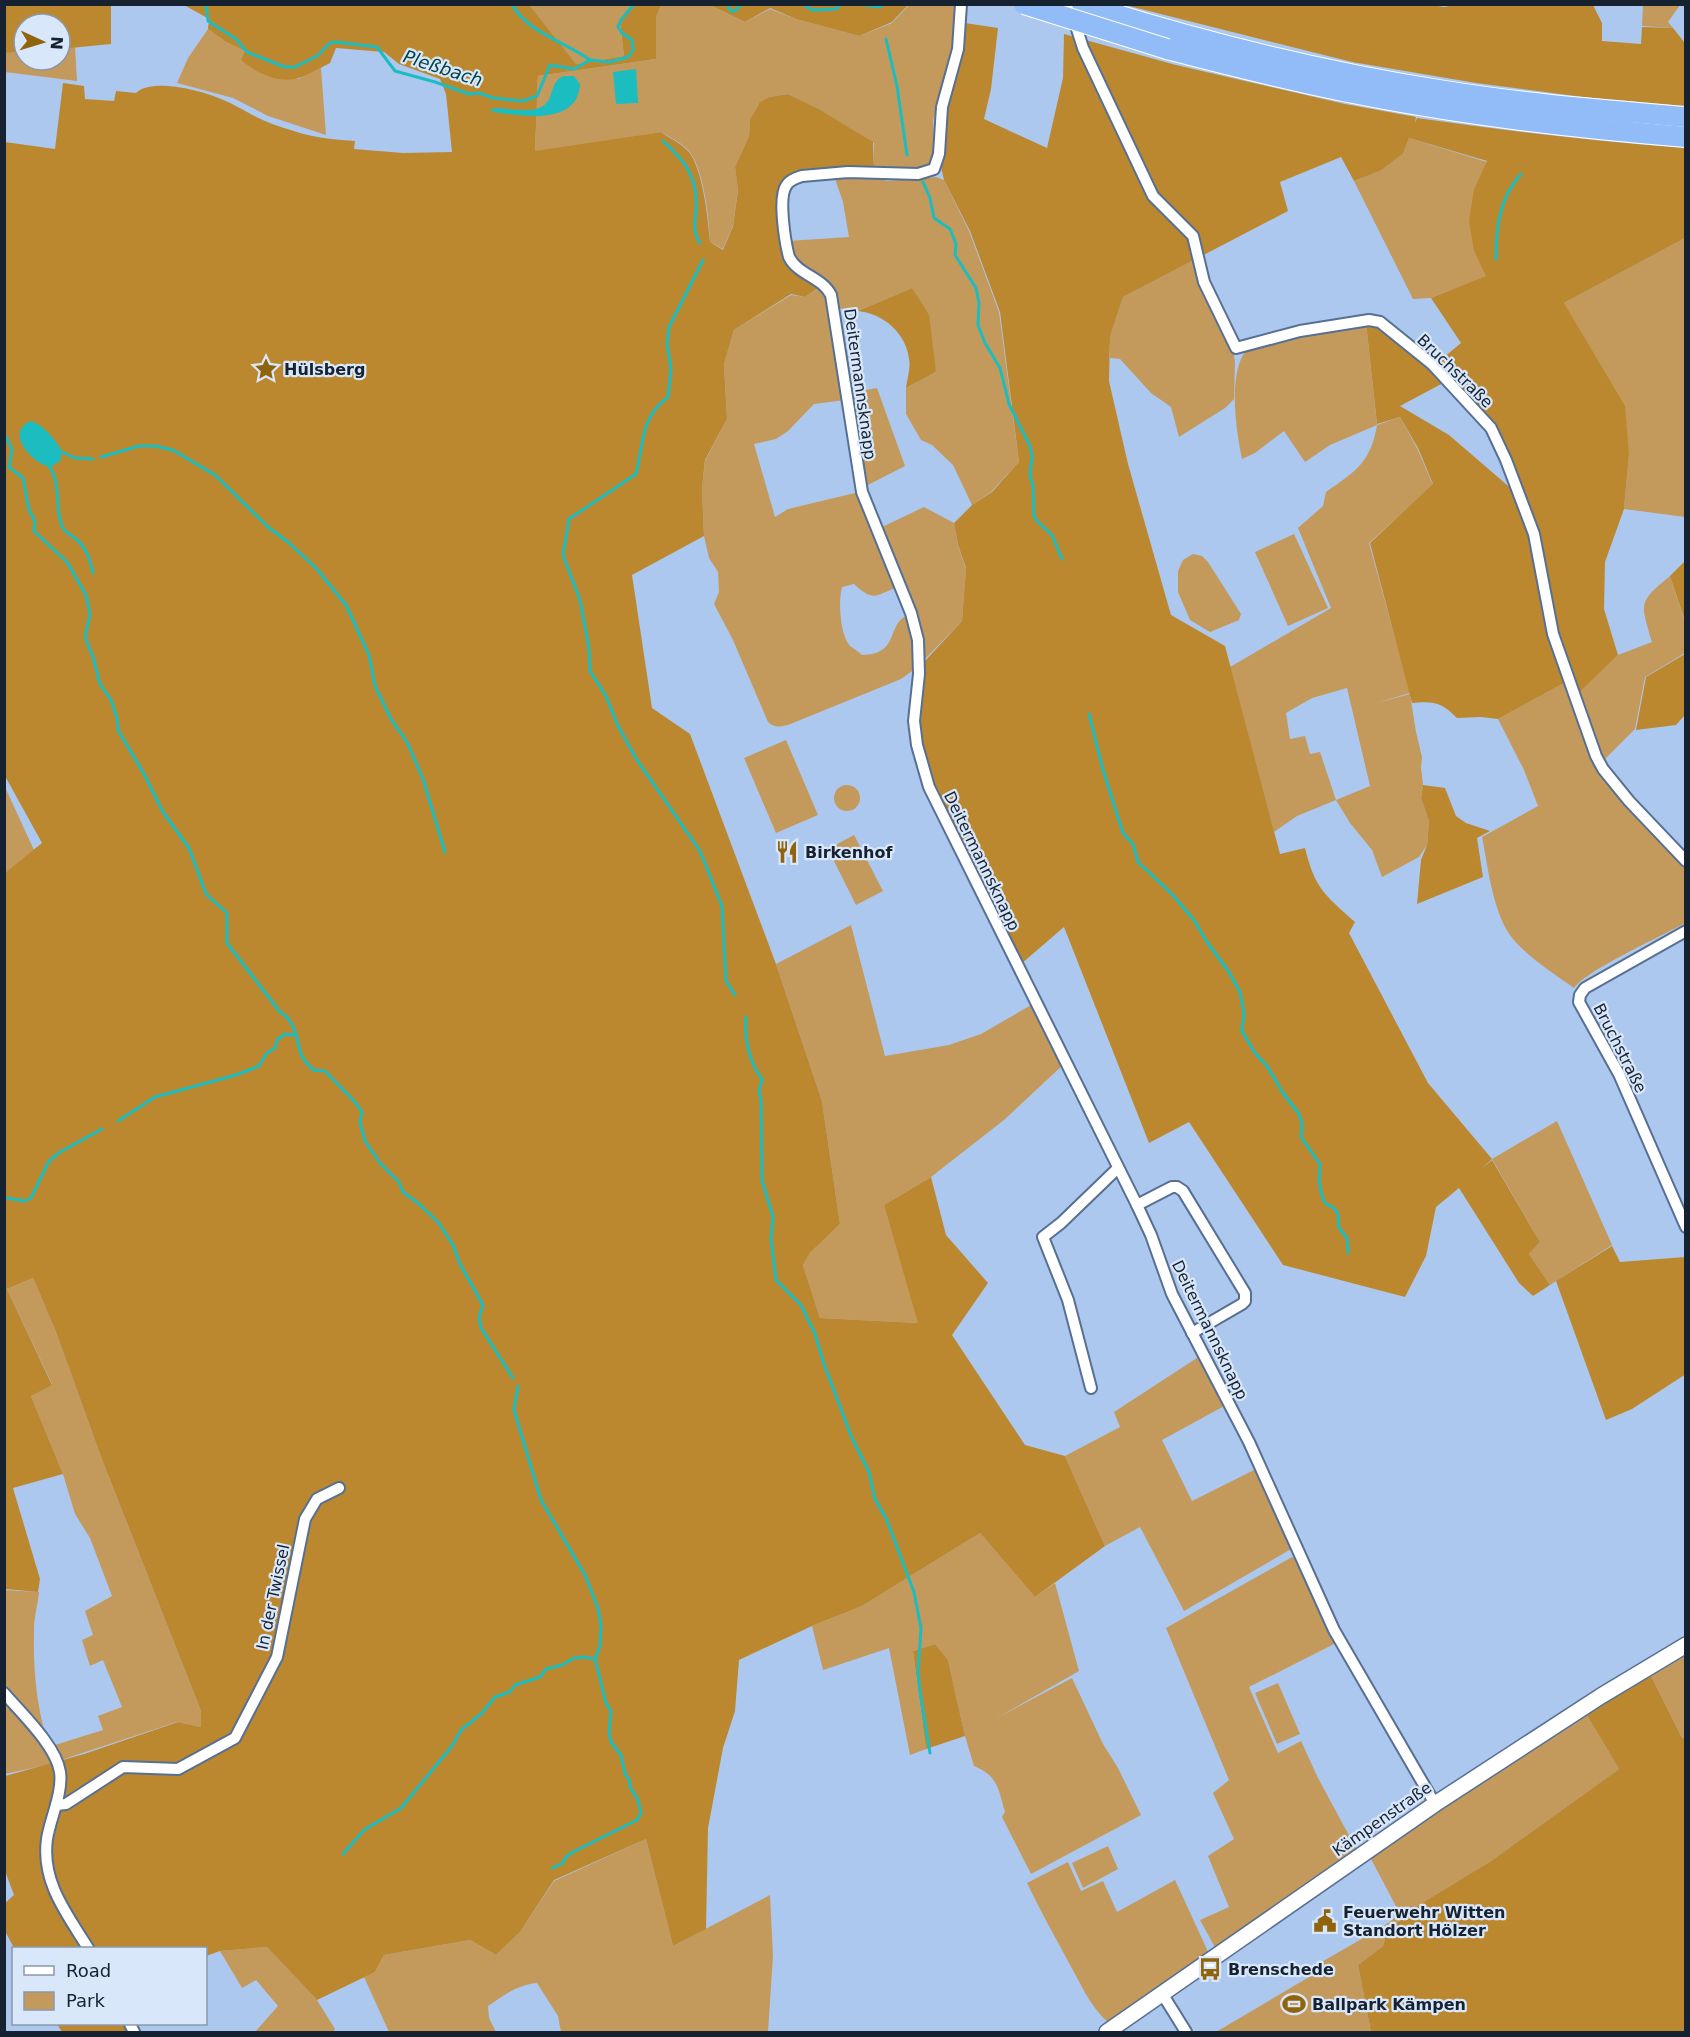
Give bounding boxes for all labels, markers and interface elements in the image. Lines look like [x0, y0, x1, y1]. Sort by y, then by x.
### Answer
north arrow [12, 12, 72, 72]
text: N [47, 36, 66, 50]
water label: Pleßbach [401, 45, 485, 91]
street label: Deitermannsknapp [840, 307, 880, 461]
street label: Bruchstraße [1413, 330, 1497, 412]
place icon: Hülsberg [253, 356, 279, 382]
place label: Hülsberg [284, 360, 365, 379]
street label: Deitermannsknapp [940, 788, 1024, 934]
restaurant icon: Birkenhof [774, 839, 800, 865]
place label: Birkenhof [805, 843, 893, 862]
street label: Bruchstraße [1589, 1000, 1651, 1096]
street label: Deitermannsknapp [1168, 1257, 1252, 1403]
street label: In der Twissel [253, 1543, 293, 1651]
street label: Kämpenstraße [1329, 1778, 1435, 1860]
place label: Feuerwehr Witten Standort Hölzer [1343, 1903, 1505, 1940]
public building icon: Feuerwehr Witten Standort Hölzer [1312, 1908, 1338, 1934]
legend [12, 1947, 207, 2025]
bus stop icon: Brenschede [1197, 1956, 1223, 1982]
text: Road [66, 1960, 111, 1981]
place label: Brenschede [1228, 1960, 1334, 1979]
text: Park [66, 1990, 105, 2011]
sports icon: Ballpark Kämpen [1281, 1991, 1307, 2017]
place label: Ballpark Kämpen [1312, 1995, 1466, 2014]

